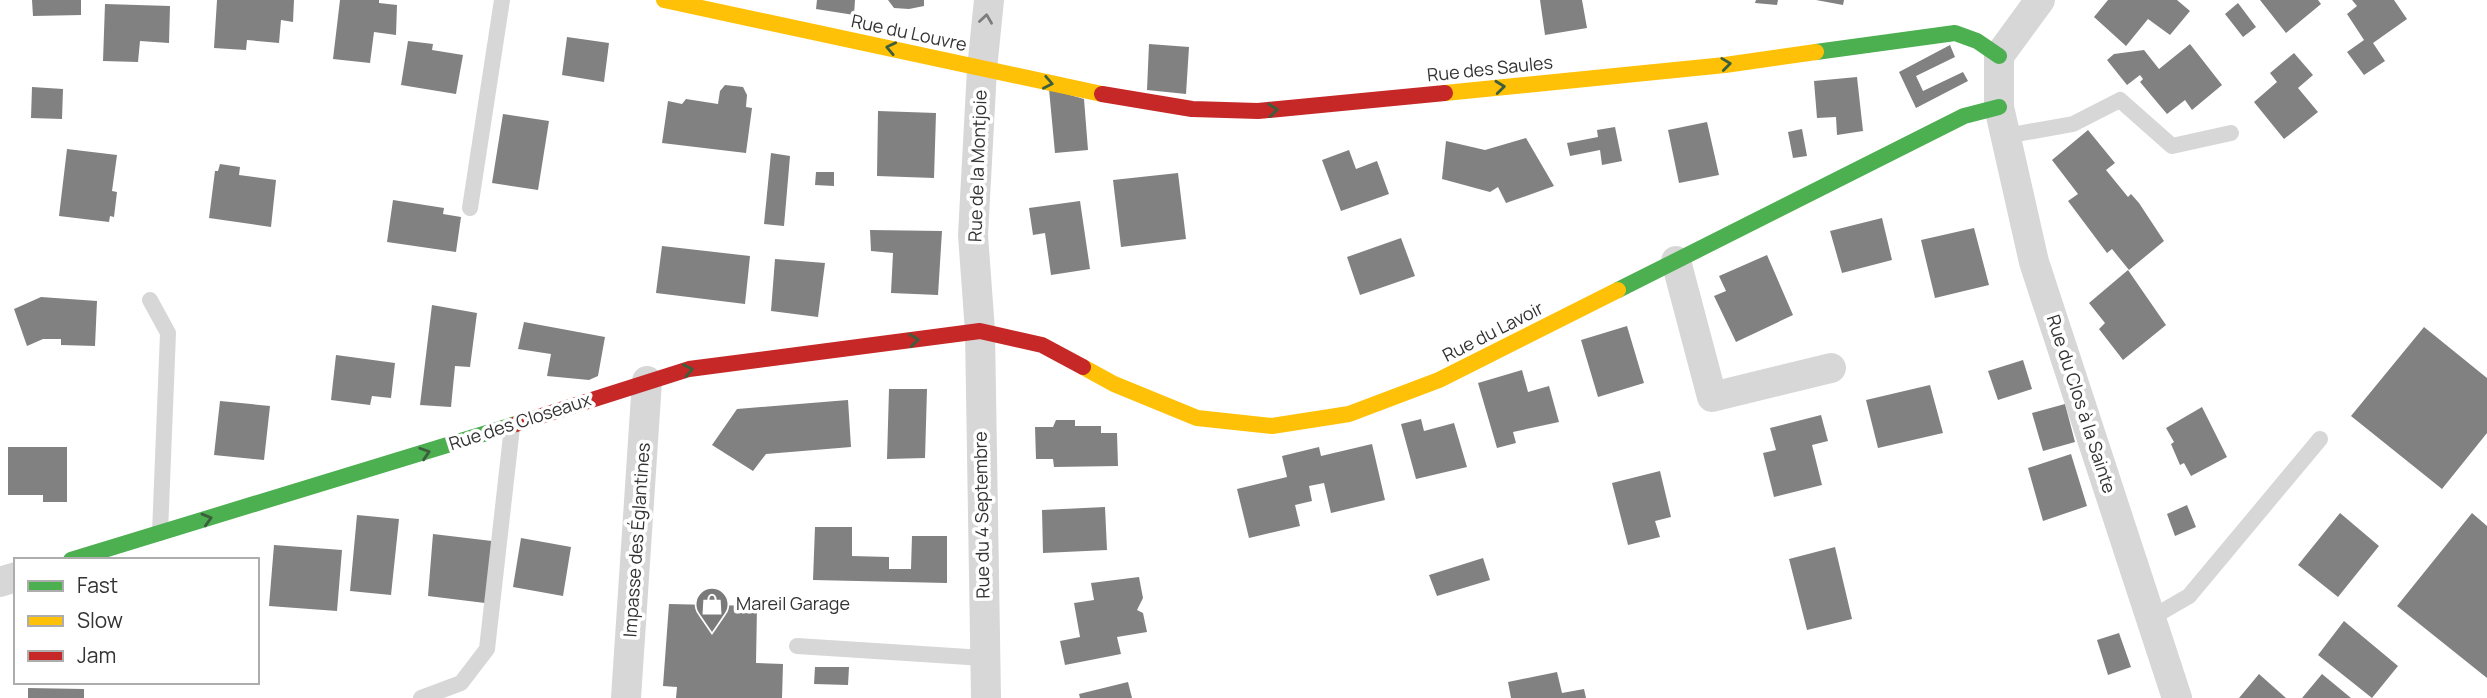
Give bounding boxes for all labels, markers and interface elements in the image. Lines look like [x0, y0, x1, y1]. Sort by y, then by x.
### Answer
street label: Rue du Louvre [849, 8, 969, 56]
one-way arrow [978, 13, 993, 25]
one-way arrow [885, 42, 897, 57]
street label: Rue des Saules [1426, 49, 1554, 87]
one-way arrow [1720, 57, 1732, 72]
one-way arrow [1042, 75, 1054, 90]
one-way arrow [1495, 80, 1506, 95]
street label: Rue de la Montjoie [962, 89, 992, 242]
one-way arrow [1268, 102, 1279, 117]
street label: Rue du Lavoir [1438, 295, 1547, 367]
street label: Rue du Clos à la Sainte [2042, 311, 2122, 496]
one-way arrow [908, 332, 919, 347]
one-way arrow [682, 363, 694, 378]
street label: Rue des Closeaux [446, 387, 594, 455]
street label: Rue du 4 Septembre [968, 431, 994, 599]
street label: Impasse des Églantines [617, 442, 655, 638]
one-way arrow [418, 447, 430, 461]
one-way arrow [201, 512, 213, 527]
legend [14, 558, 259, 684]
text: Fast [77, 571, 118, 599]
shop icon: Mareil Garage [693, 585, 731, 634]
place label: Mareil Garage [736, 591, 850, 615]
text: Slow [77, 606, 123, 634]
text: Jam [77, 641, 116, 669]

